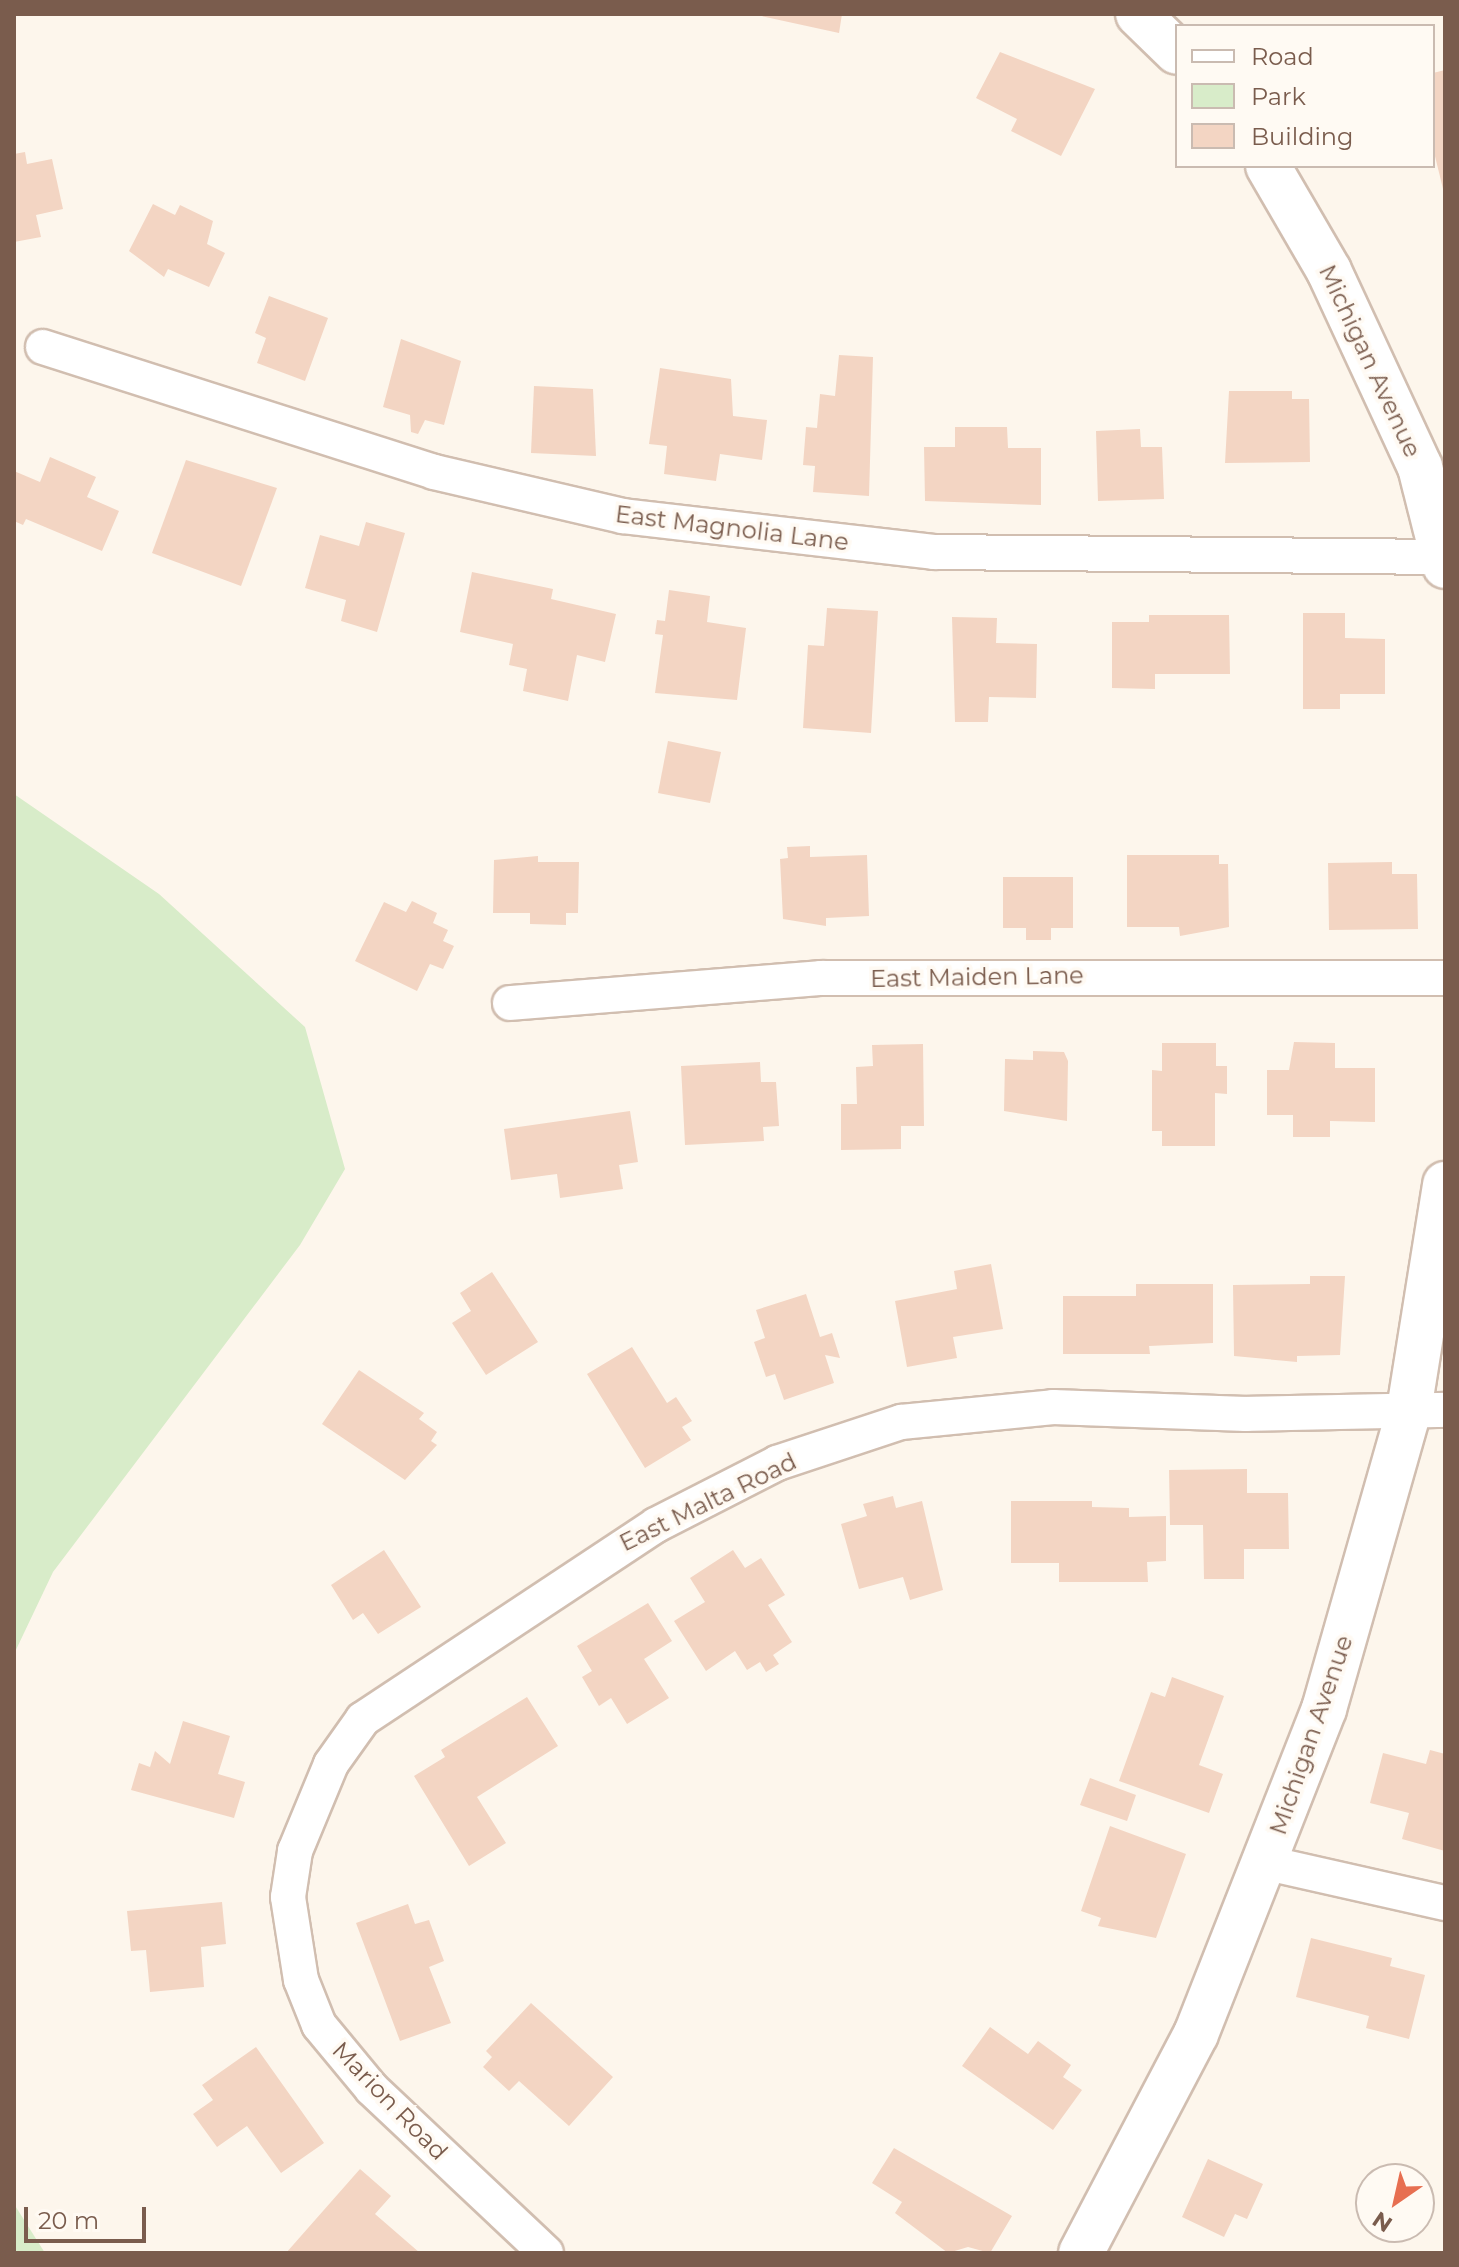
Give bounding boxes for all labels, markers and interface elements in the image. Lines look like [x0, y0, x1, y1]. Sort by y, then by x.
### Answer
legend [1175, 24, 1435, 168]
text: Road [1251, 42, 1314, 71]
text: Park [1251, 82, 1306, 111]
text: Building [1251, 122, 1354, 151]
street label: Michigan Avenue [1313, 260, 1427, 462]
street label: East Magnolia Lane [614, 499, 850, 557]
street label: East Maiden Lane [870, 961, 1084, 993]
street label: East Malta Road [615, 1447, 801, 1557]
street label: Michigan Avenue [1263, 1631, 1359, 1839]
street label: Marion Road [326, 2036, 454, 2166]
north arrow [1355, 2163, 1435, 2243]
scale bar [28, 2191, 150, 2241]
text: N [1367, 2205, 1397, 2238]
text: 20 m [38, 2206, 99, 2235]

